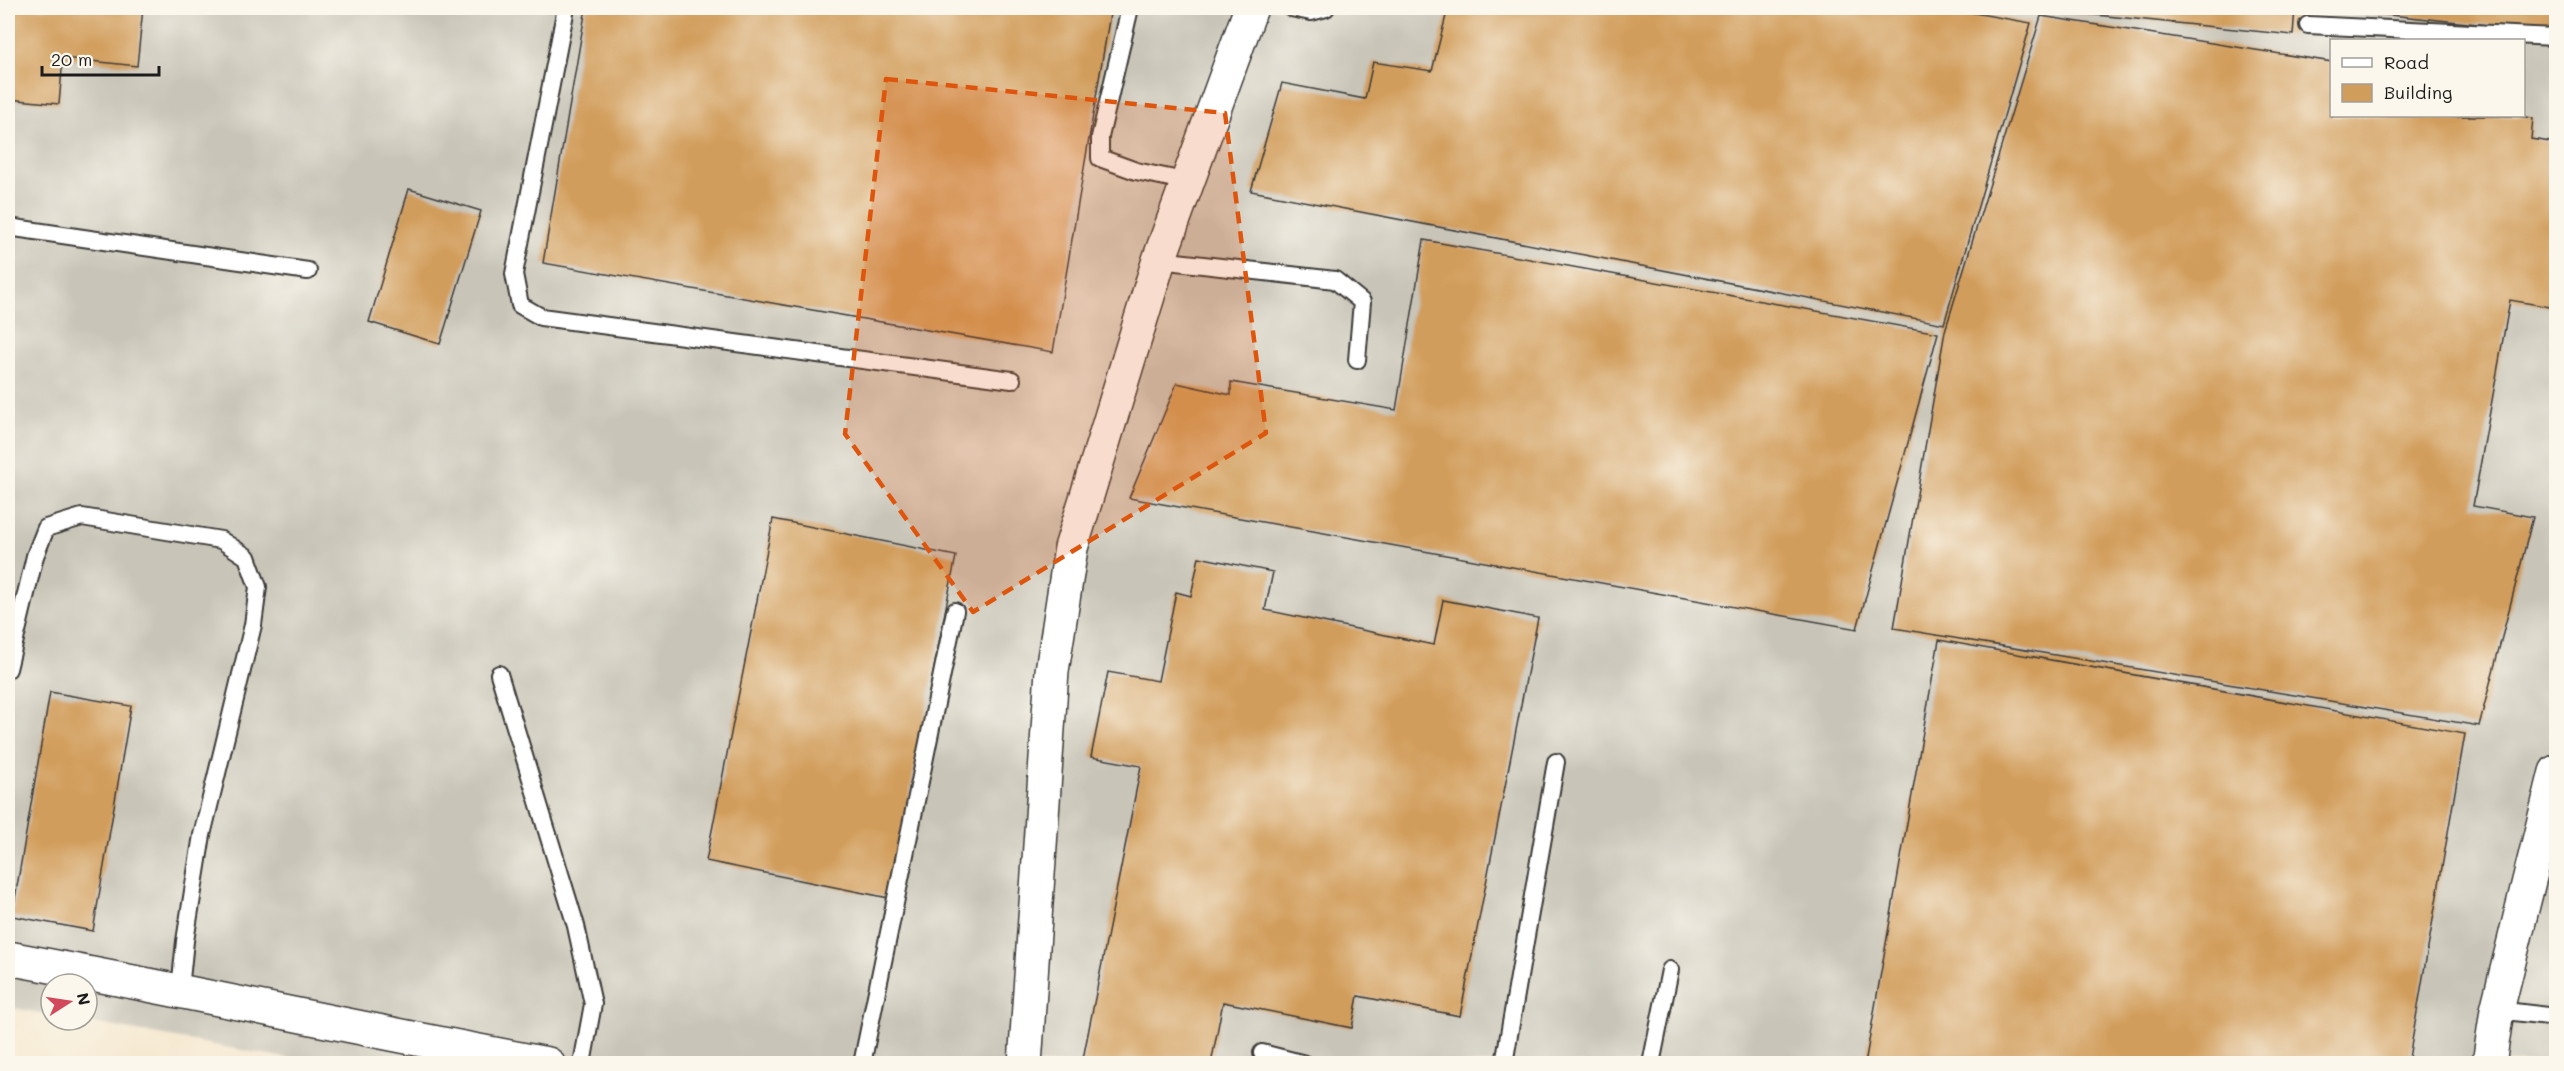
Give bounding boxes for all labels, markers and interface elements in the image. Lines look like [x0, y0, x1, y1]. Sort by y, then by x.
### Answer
scale bar [42, 39, 159, 77]
legend [2330, 39, 2525, 117]
text: 20 m [51, 47, 92, 71]
text: Road [2384, 50, 2429, 74]
text: Building [2384, 80, 2452, 104]
north arrow [39, 972, 99, 1032]
text: N [73, 991, 96, 1007]

